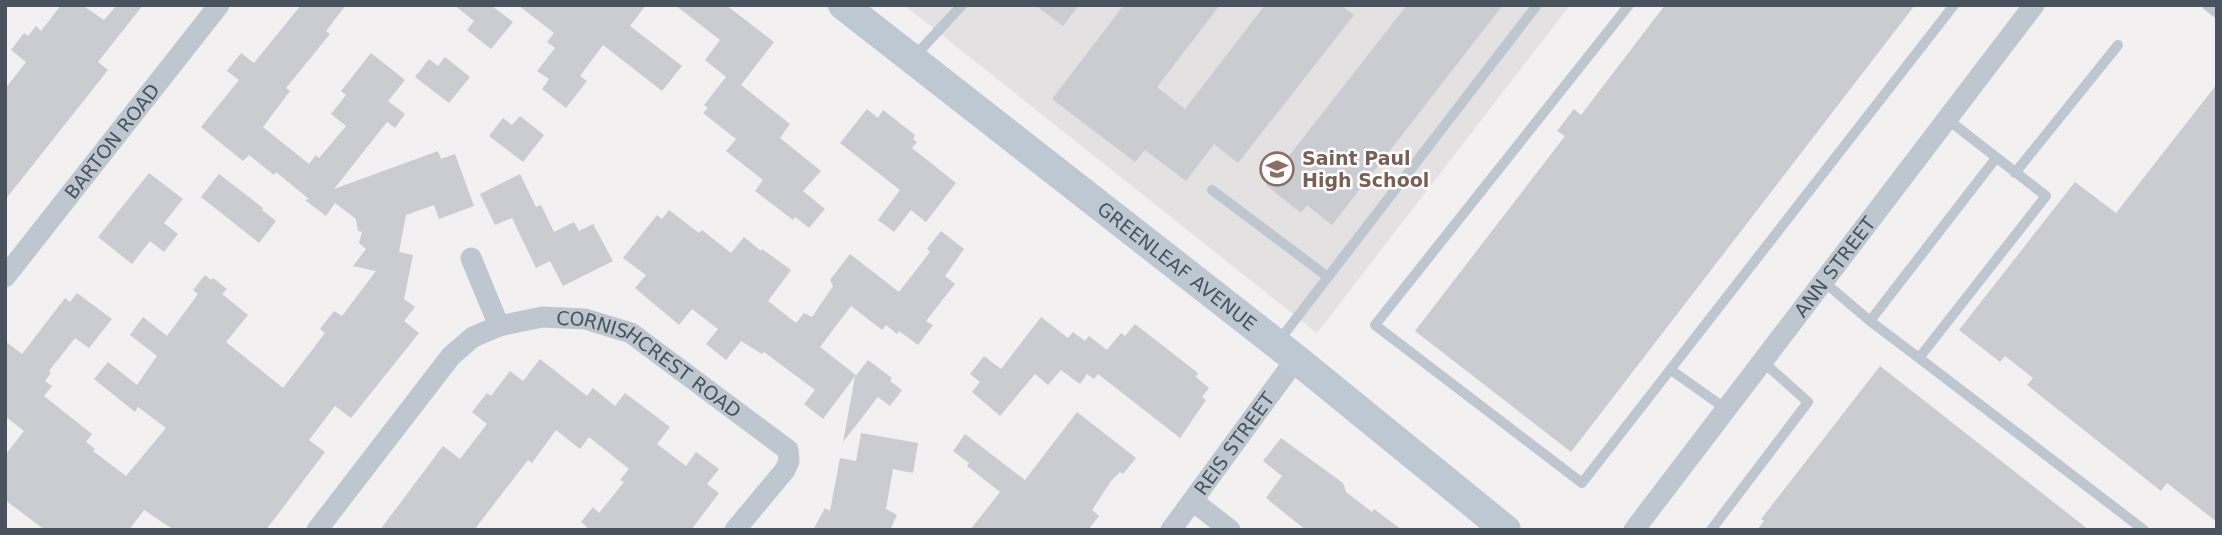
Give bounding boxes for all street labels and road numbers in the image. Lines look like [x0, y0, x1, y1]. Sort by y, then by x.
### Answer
street label: BARTON ROAD [60, 79, 164, 203]
street label: GREENLEAF AVENUE [1093, 197, 1261, 335]
street label: ANN STREET [1789, 212, 1880, 321]
street label: CORNISHCREST ROAD [556, 307, 746, 422]
street label: REIS STREET [1189, 388, 1279, 499]

